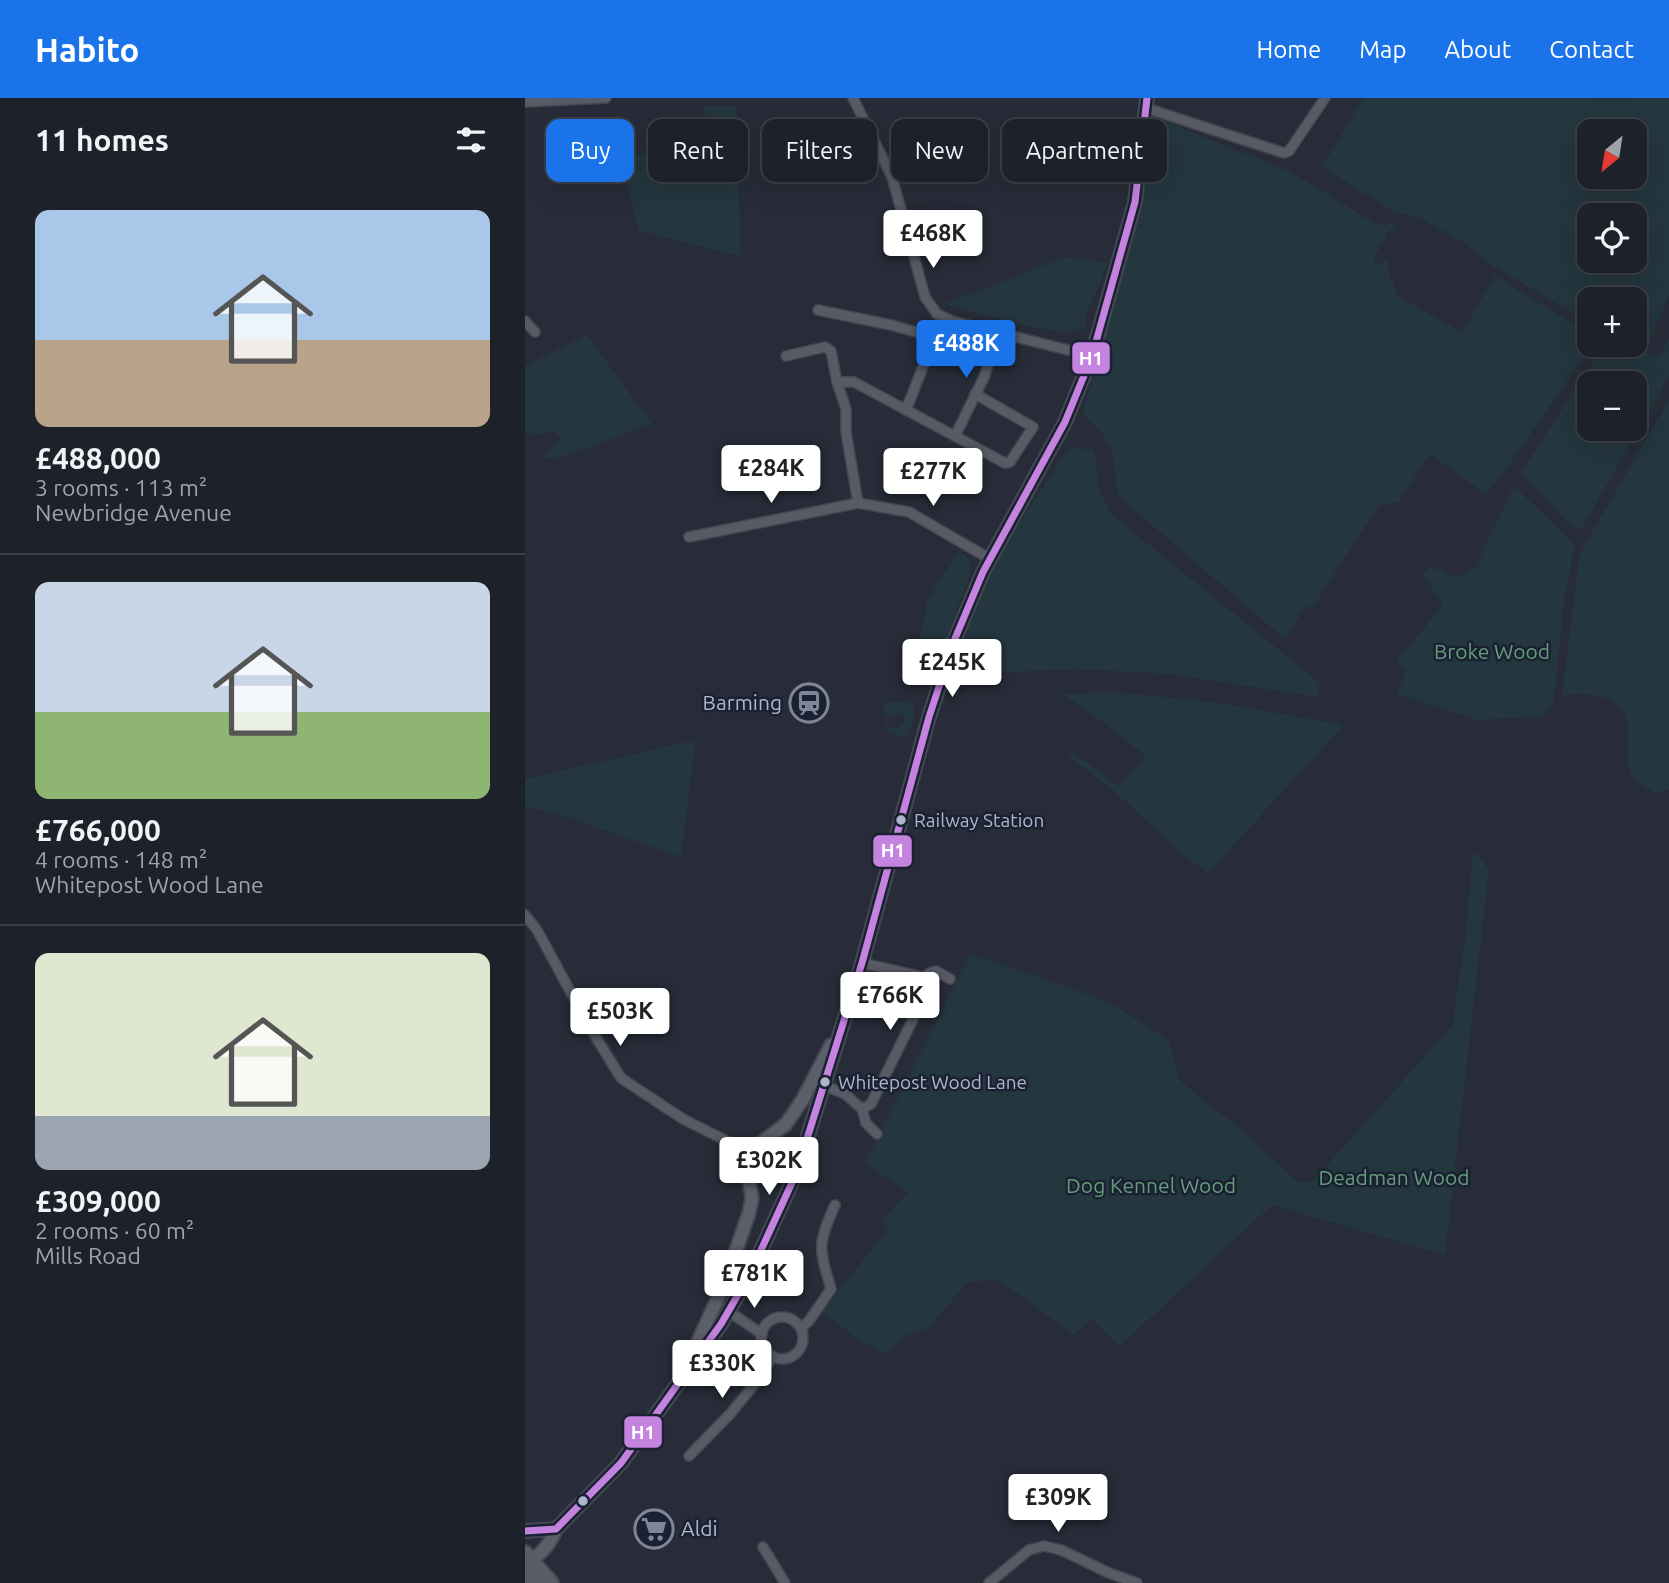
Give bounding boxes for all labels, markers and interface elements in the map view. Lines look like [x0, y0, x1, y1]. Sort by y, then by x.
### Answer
text: Habito [35, 31, 139, 68]
text: Home [1256, 36, 1321, 63]
text: Map [1359, 36, 1406, 63]
text: About [1444, 36, 1511, 63]
text: Contact [1549, 36, 1634, 63]
chip: Buy [546, 119, 634, 182]
chip: Rent [648, 119, 748, 182]
chip: Filters [762, 119, 877, 182]
chip: New [891, 119, 988, 182]
chip: Apartment [1002, 119, 1167, 182]
north arrow [1577, 119, 1647, 189]
map controls [1577, 119, 1647, 441]
icon: filters [452, 121, 490, 159]
text: 11 homes [35, 123, 169, 157]
button: locate [1577, 203, 1647, 273]
pin: £468K [884, 211, 982, 270]
text: £468K [899, 220, 967, 245]
icon: home [200, 256, 326, 382]
button: + [1577, 287, 1647, 357]
pin: £488K [917, 320, 1015, 380]
text: £488K [932, 330, 1000, 355]
line badge: H1 [1071, 341, 1111, 375]
text: H1 [1079, 347, 1103, 369]
button: − [1577, 371, 1647, 441]
text: £488,000 [35, 441, 161, 475]
pin: £284K [722, 446, 820, 505]
pin: £277K [884, 448, 982, 508]
text: £284K [737, 455, 805, 480]
text: £277K [899, 458, 967, 483]
text: 3 rooms · 113 m² [35, 475, 207, 500]
text: Newbridge Avenue [35, 500, 232, 525]
icon: home [200, 628, 326, 754]
park label: Broke Wood [1434, 639, 1550, 663]
pin: £245K [903, 640, 1001, 699]
text: £245K [918, 649, 986, 674]
station icon: Barming [788, 682, 830, 724]
place label: Barming [703, 690, 782, 714]
place label: Railway Station [914, 809, 1044, 831]
text: £766,000 [35, 813, 161, 847]
marker: Railway Station [894, 813, 908, 827]
line badge: H1 [872, 834, 913, 868]
text: H1 [881, 839, 905, 861]
text: 4 rooms · 148 m² [35, 847, 207, 872]
text: Whitepost Wood Lane [35, 872, 264, 897]
pin: £766K [841, 972, 939, 1032]
text: £766K [856, 982, 924, 1007]
pin: £503K [571, 988, 669, 1048]
text: £503K [586, 998, 654, 1023]
icon: home [200, 999, 326, 1125]
place label: Whitepost Wood Lane [838, 1071, 1027, 1093]
marker: Whitepost Wood Lane [818, 1075, 832, 1089]
pin: £302K [720, 1138, 818, 1197]
text: £302K [735, 1147, 803, 1172]
park label: Deadman Wood [1318, 1165, 1470, 1189]
park label: Dog Kennel Wood [1066, 1173, 1236, 1197]
text: £309,000 [35, 1184, 161, 1218]
text: 2 rooms · 60 m² [35, 1218, 194, 1243]
text: Mills Road [35, 1243, 141, 1268]
pin: £781K [705, 1250, 803, 1310]
text: £781K [720, 1260, 788, 1285]
pin: £330K [673, 1340, 771, 1400]
text: £330K [688, 1350, 756, 1375]
line badge: H1 [623, 1415, 663, 1449]
text: H1 [631, 1421, 655, 1443]
pin: £309K [1009, 1474, 1107, 1534]
text: £309K [1024, 1484, 1092, 1509]
unlabelled marker [576, 1494, 590, 1508]
supermarket icon: Aldi [633, 1508, 675, 1550]
place label: Aldi [681, 1516, 718, 1540]

